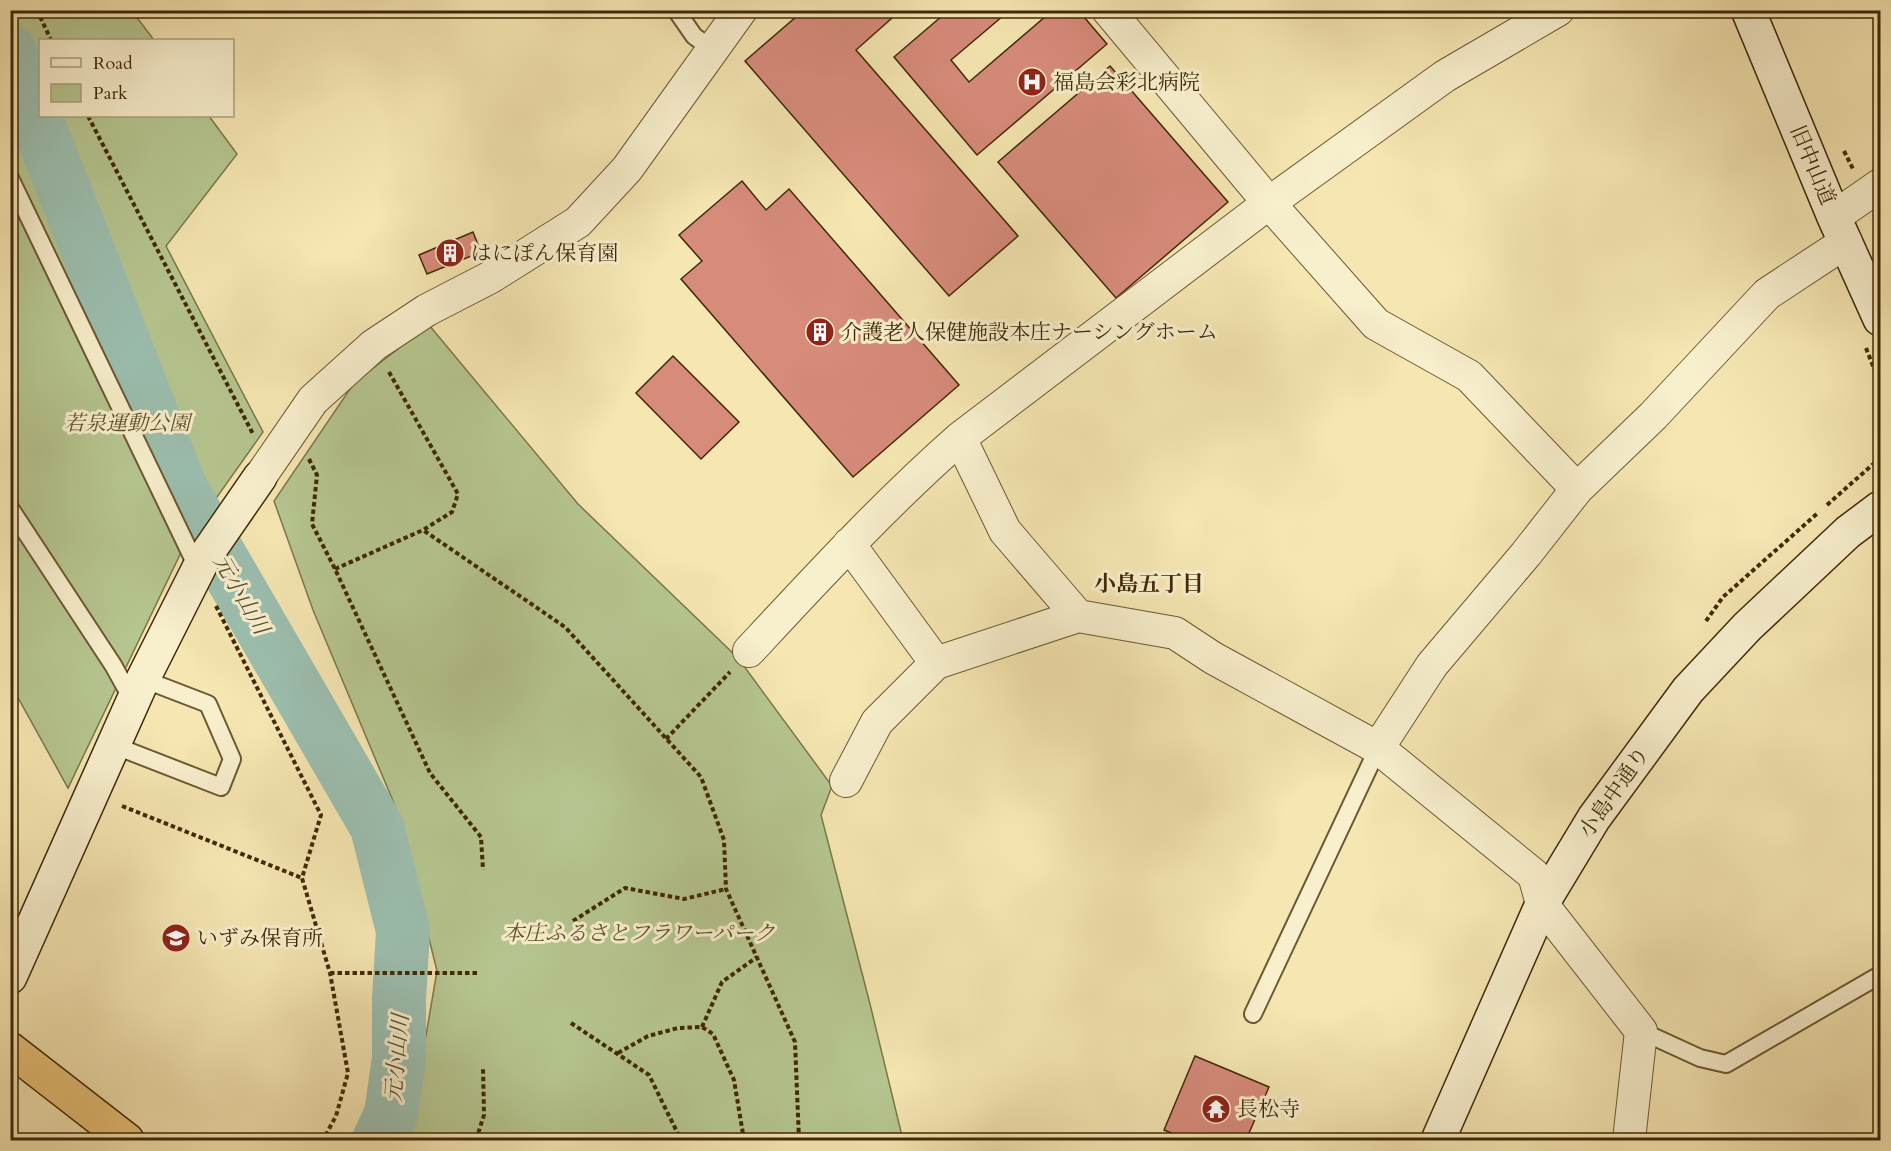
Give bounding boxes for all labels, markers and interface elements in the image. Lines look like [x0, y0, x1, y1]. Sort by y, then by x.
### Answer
legend [39, 39, 234, 117]
text: Road [93, 51, 133, 76]
hospital icon: 福島会彩北病院 [1016, 66, 1048, 98]
place label: 福島会彩北病院 [1053, 68, 1200, 97]
text: Park [93, 81, 128, 106]
street label: 旧中山道 [1783, 121, 1842, 210]
building icon: はにぽん保育園 [434, 237, 466, 269]
place label: はにぽん保育園 [471, 239, 618, 268]
building icon: 介護老人保健施設本庄ナーシングホーム [804, 316, 836, 348]
place label: 介護老人保健施設本庄ナーシングホーム [841, 318, 1218, 347]
park label: 若泉運動公園 [64, 409, 193, 438]
water label: 元小山川 [206, 549, 277, 642]
district label: 小島五丁目 [1094, 569, 1204, 599]
street label: 小島中通り [1572, 741, 1656, 844]
park label: 本庄ふるさとフラワーパーク [503, 919, 775, 948]
school or university icon: いずみ保育所 [160, 922, 192, 954]
place label: いずみ保育所 [197, 924, 323, 953]
water label: 元小山川 [378, 1011, 416, 1103]
temple icon: 長松寺 [1200, 1093, 1232, 1125]
place label: 長松寺 [1237, 1095, 1300, 1124]

